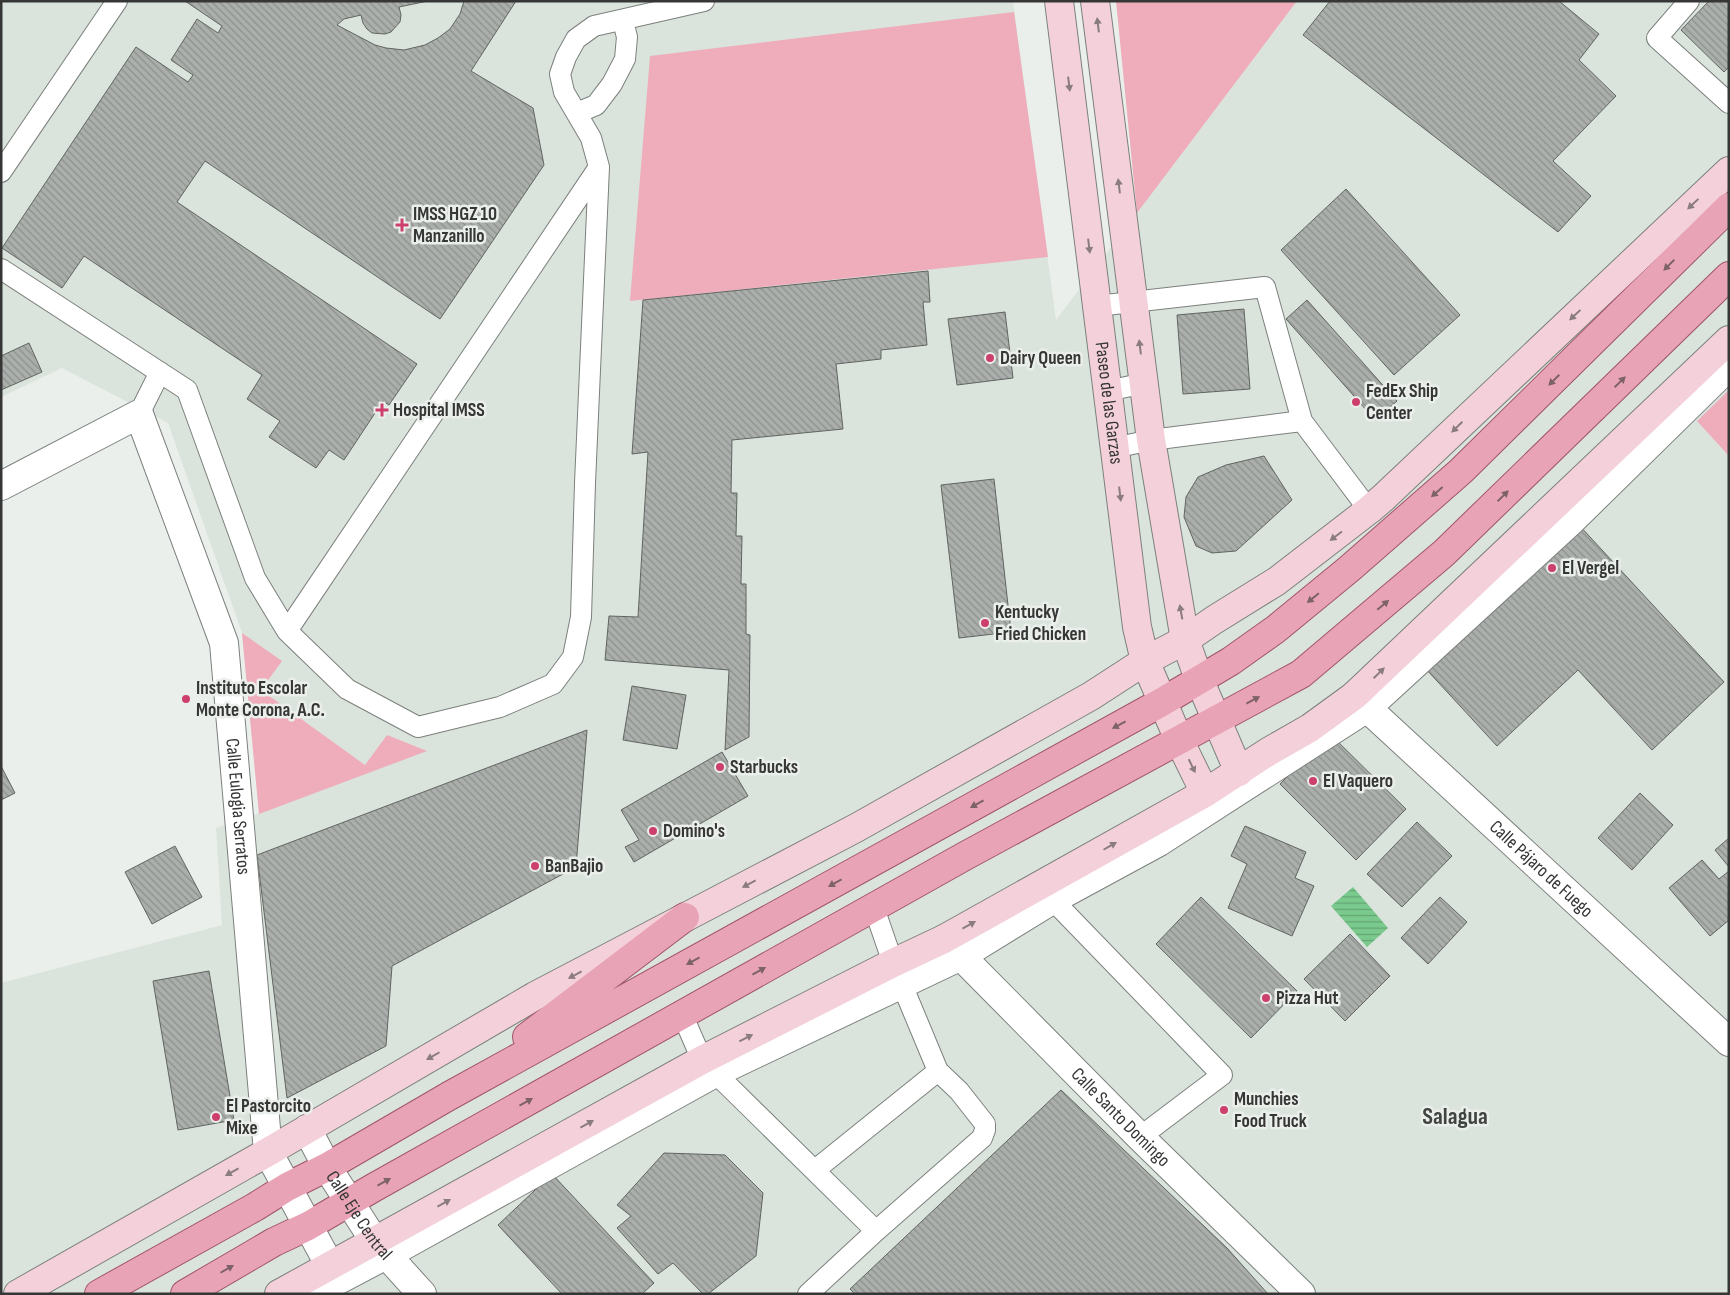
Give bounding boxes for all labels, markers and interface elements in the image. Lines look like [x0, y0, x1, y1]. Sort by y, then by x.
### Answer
one-way arrow [1094, 17, 1102, 33]
one-way arrow [1066, 77, 1074, 93]
one-way arrow [1115, 178, 1123, 194]
one-way arrow [1688, 198, 1700, 210]
place label: IMSS HGZ 10 Manzanillo [413, 203, 497, 248]
marker: IMSS HGZ 10 Manzanillo [395, 218, 409, 232]
one-way arrow [1085, 238, 1093, 254]
one-way arrow [1663, 259, 1675, 271]
one-way arrow [1569, 309, 1581, 321]
one-way arrow [1136, 339, 1144, 355]
street label: Paseo de las Garzas [1090, 340, 1128, 466]
place label: Dairy Queen [1000, 347, 1081, 370]
marker: Dairy Queen [984, 352, 996, 364]
one-way arrow [1548, 373, 1560, 385]
one-way arrow [1614, 376, 1626, 388]
place label: FedEx Ship Center [1366, 380, 1438, 425]
marker: FedEx Ship Center [1350, 396, 1362, 408]
place label: Hospital IMSS [393, 399, 485, 422]
marker: Hospital IMSS [375, 403, 389, 417]
one-way arrow [1451, 421, 1463, 433]
one-way arrow [1116, 486, 1124, 502]
one-way arrow [1430, 487, 1443, 498]
one-way arrow [1497, 490, 1509, 502]
one-way arrow [1330, 530, 1343, 541]
place label: El Vergel [1562, 557, 1619, 580]
marker: El Vergel [1546, 562, 1558, 574]
one-way arrow [1307, 593, 1320, 604]
one-way arrow [1376, 599, 1389, 610]
place label: Kentucky Fried Chicken [995, 601, 1086, 646]
one-way arrow [1176, 603, 1184, 619]
marker: Kentucky Fried Chicken [979, 617, 991, 629]
one-way arrow [1372, 667, 1384, 679]
place label: Instituto Escolar Monte Corona, A.C. [196, 677, 325, 722]
marker: Instituto Escolar Monte Corona, A.C. [180, 693, 192, 705]
one-way arrow [1245, 696, 1260, 704]
one-way arrow [1112, 721, 1127, 729]
street label: Calle Eulogia Serratos [221, 737, 255, 876]
place label: Starbucks [730, 756, 798, 779]
one-way arrow [1188, 759, 1196, 774]
marker: Starbucks [714, 761, 726, 773]
place label: El Vaquero [1323, 770, 1393, 793]
marker: El Vaquero [1307, 775, 1319, 787]
one-way arrow [970, 800, 985, 808]
street label: Calle Pájaro de Fuego [1485, 815, 1598, 922]
place label: Domino's [663, 820, 725, 843]
marker: Domino's [647, 825, 659, 837]
one-way arrow [1103, 842, 1118, 850]
place label: BanBajio [545, 855, 603, 878]
marker: BanBajio [529, 860, 541, 872]
one-way arrow [828, 878, 842, 887]
one-way arrow [743, 879, 756, 888]
one-way arrow [962, 921, 975, 930]
one-way arrow [686, 957, 700, 966]
one-way arrow [753, 967, 766, 976]
one-way arrow [568, 971, 581, 980]
place label: Pizza Hut [1276, 987, 1339, 1010]
marker: Pizza Hut [1260, 992, 1272, 1004]
one-way arrow [738, 1034, 753, 1042]
one-way arrow [427, 1051, 440, 1060]
street label: Calle Santo Domingo [1066, 1063, 1175, 1172]
place label: Munchies Food Truck [1234, 1088, 1307, 1133]
place label: El Pastorcito Mixe [226, 1095, 311, 1140]
one-way arrow [518, 1098, 533, 1106]
district label: Salagua [1422, 1102, 1488, 1131]
marker: Munchies Food Truck [1218, 1104, 1230, 1116]
marker: El Pastorcito Mixe [210, 1111, 222, 1123]
one-way arrow [579, 1120, 594, 1128]
street label: Calle Eje Central [321, 1166, 397, 1265]
one-way arrow [225, 1168, 240, 1176]
one-way arrow [378, 1177, 391, 1186]
one-way arrow [438, 1198, 451, 1207]
one-way arrow [220, 1265, 234, 1274]

